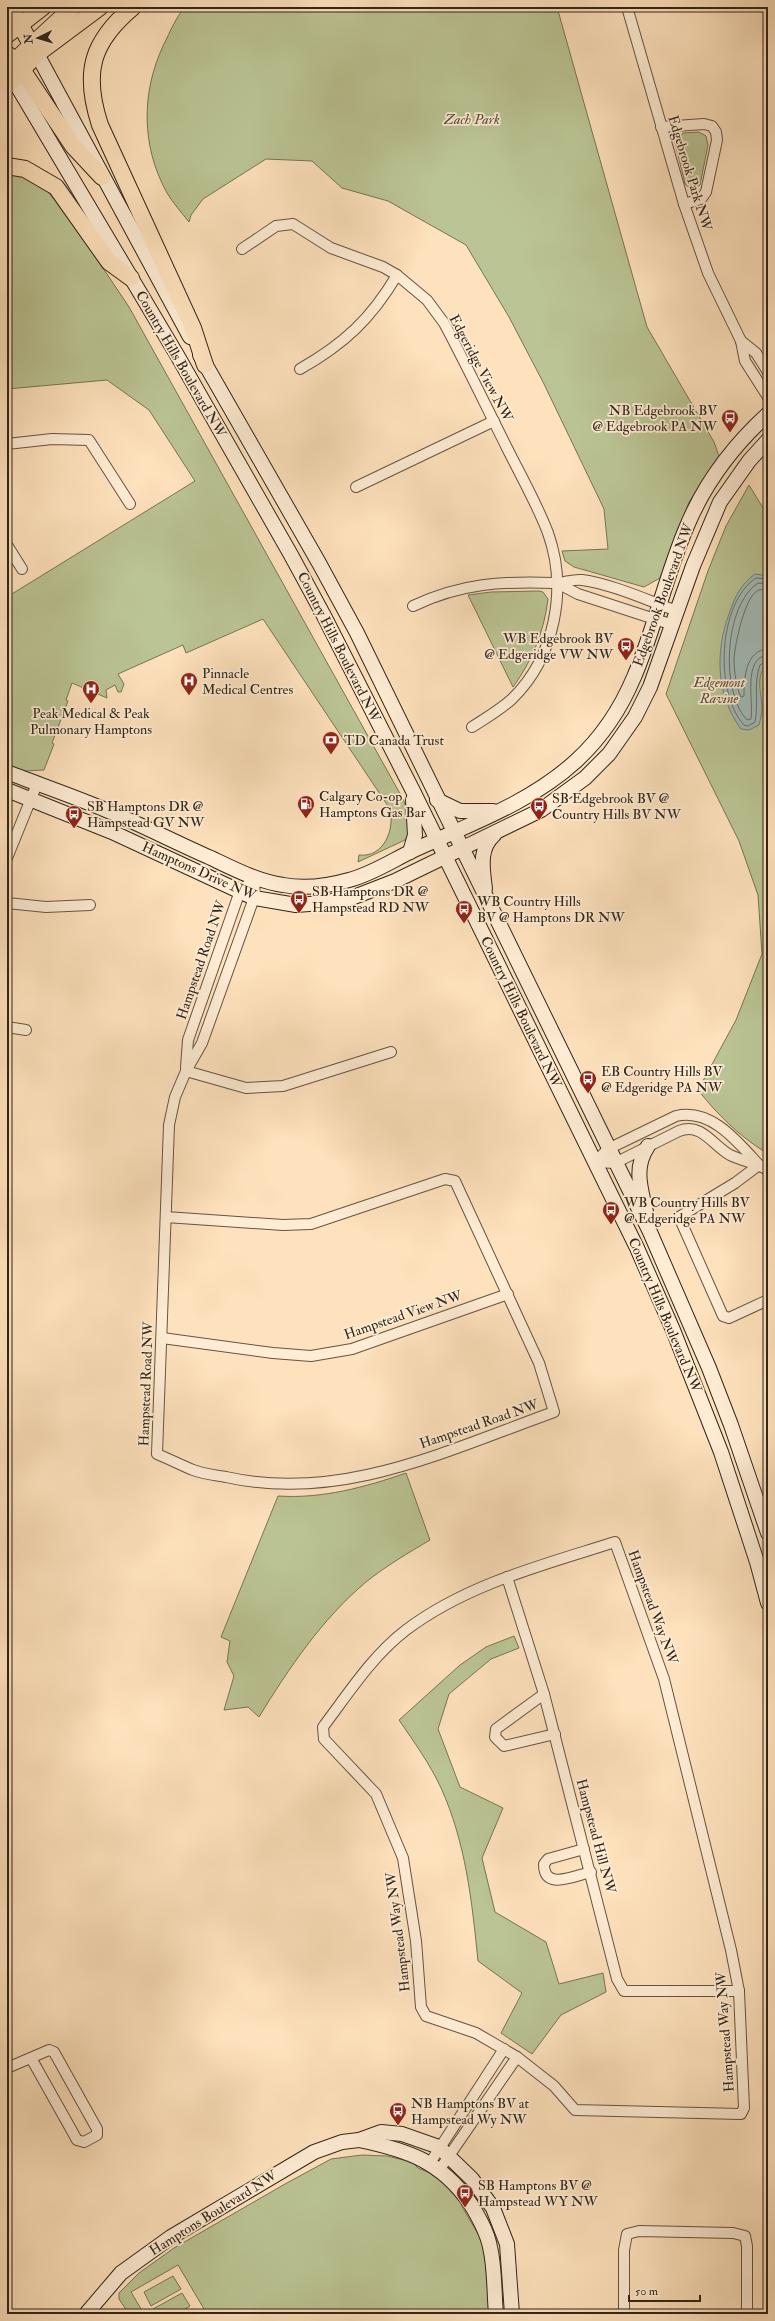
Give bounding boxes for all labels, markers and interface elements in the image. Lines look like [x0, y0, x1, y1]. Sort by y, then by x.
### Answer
north arrow [18, 18, 58, 58]
text: N [22, 32, 36, 45]
park label: Zach Park [443, 111, 500, 128]
street label: Edgebrook Park NW [664, 113, 716, 234]
street label: Country Hills Boulevard NW [131, 288, 230, 441]
street label: Edgeridge View NW [446, 312, 517, 425]
place label: NB Edgebrook BV @ Edgebrook PA NW [592, 402, 718, 435]
bus stop icon: NB Edgebrook BV @ Edgebrook PA NW [720, 408, 740, 433]
street label: Edgebrook Boulevard NW [629, 521, 697, 669]
street label: Country Hills Boulevard NW [293, 569, 385, 726]
place label: WB Edgebrook BV @ Edgeridge VW NW [484, 630, 614, 663]
bus stop icon: WB Edgebrook BV @ Edgeridge VW NW [616, 636, 636, 661]
place label: Pinnacle Medical Centres [202, 665, 293, 698]
hospital icon: Pinnacle Medical Centres [179, 671, 199, 696]
park label: Edgemont Ravine [692, 674, 746, 707]
hospital icon: Peak Medical & Peak Pulmonary Hamptons [81, 679, 101, 704]
place label: Peak Medical & Peak Pulmonary Hamptons [30, 705, 152, 739]
bank icon: TD Canada Trust [321, 730, 341, 755]
place label: TD Canada Trust [344, 732, 444, 749]
place label: Calgary Co-op Hamptons Gas Bar [319, 788, 427, 822]
place label: SB Edgebrook BV @ Country Hills BV NW [552, 790, 682, 824]
fuel station icon: Calgary Co-op Hamptons Gas Bar [296, 794, 316, 819]
bus stop icon: SB Edgebrook BV @ Country Hills BV NW [529, 796, 549, 821]
place label: SB Hamptons DR @ Hampstead GV NW [87, 798, 205, 832]
bus stop icon: SB Hamptons DR @ Hampstead GV NW [64, 804, 84, 829]
street label: Hamptons Drive NW [139, 838, 259, 905]
place label: SB Hamptons DR @ Hampstead RD NW [312, 883, 430, 917]
bus stop icon: SB Hamptons DR @ Hampstead RD NW [289, 889, 309, 914]
place label: WB Country Hills BV @ Hamptons DR NW [476, 893, 625, 927]
street label: Hampstead Road NW [173, 897, 231, 1022]
bus stop icon: WB Country Hills BV @ Hamptons DR NW [454, 899, 474, 924]
street label: Country Hills Boulevard NW [476, 933, 565, 1092]
place label: EB Country Hills BV @ Edgeridge PA NW [601, 1063, 724, 1096]
bus stop icon: EB Country Hills BV @ Edgeridge PA NW [578, 1069, 598, 1094]
place label: WB Country Hills BV @ Edgeridge PA NW [623, 1194, 751, 1227]
bus stop icon: WB Country Hills BV @ Edgeridge PA NW [601, 1200, 621, 1225]
street label: Country Hills Boulevard NW [624, 1235, 706, 1396]
street label: Hampstead View NW [342, 1287, 465, 1344]
street label: Hampstead Road NW [135, 1321, 158, 1447]
street label: Hampstead Road NW [417, 1395, 542, 1453]
street label: Hampstead Way NW [623, 1548, 682, 1668]
street label: Hampstead Hill NW [572, 1777, 620, 1896]
street label: Hampstead Way NW [382, 1870, 415, 1993]
street label: Hampstead Way NW [712, 1971, 739, 2093]
place label: NB Hamptons BV at Hampstead Wy NW [411, 2095, 529, 2129]
bus stop icon: NB Hamptons BV at Hampstead Wy NW [388, 2101, 408, 2126]
street label: Hamptons Boulevard NW [146, 2166, 281, 2260]
place label: SB Hamptons BV @ Hampstead WY NW [478, 2177, 598, 2211]
bus stop icon: SB Hamptons BV @ Hampstead WY NW [455, 2183, 475, 2208]
scale bar [629, 2277, 700, 2303]
text: 50 m [635, 2284, 659, 2299]

